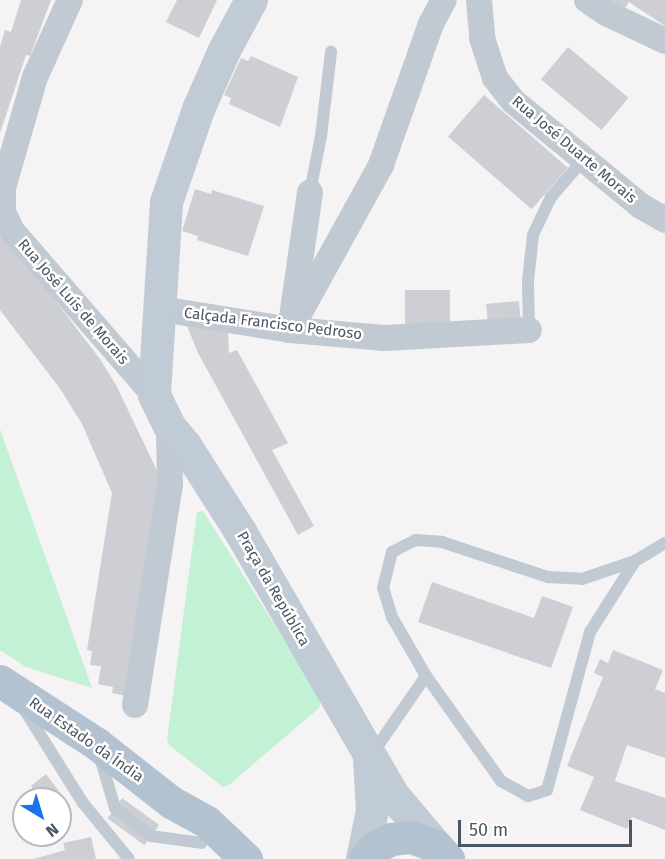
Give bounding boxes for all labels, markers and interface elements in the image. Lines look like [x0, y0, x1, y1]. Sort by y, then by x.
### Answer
street label: Rua José Duarte Morais [508, 93, 640, 207]
street label: Rua José Luís de Morais [14, 236, 132, 368]
street label: Calçada Francisco Pedroso [183, 304, 363, 344]
street label: Praça da República [233, 528, 313, 650]
street label: Rua Estado da Índia [25, 694, 147, 786]
north arrow [12, 787, 72, 847]
scale bar [461, 808, 635, 846]
text: N [42, 819, 62, 841]
text: 50 m [469, 819, 508, 841]

